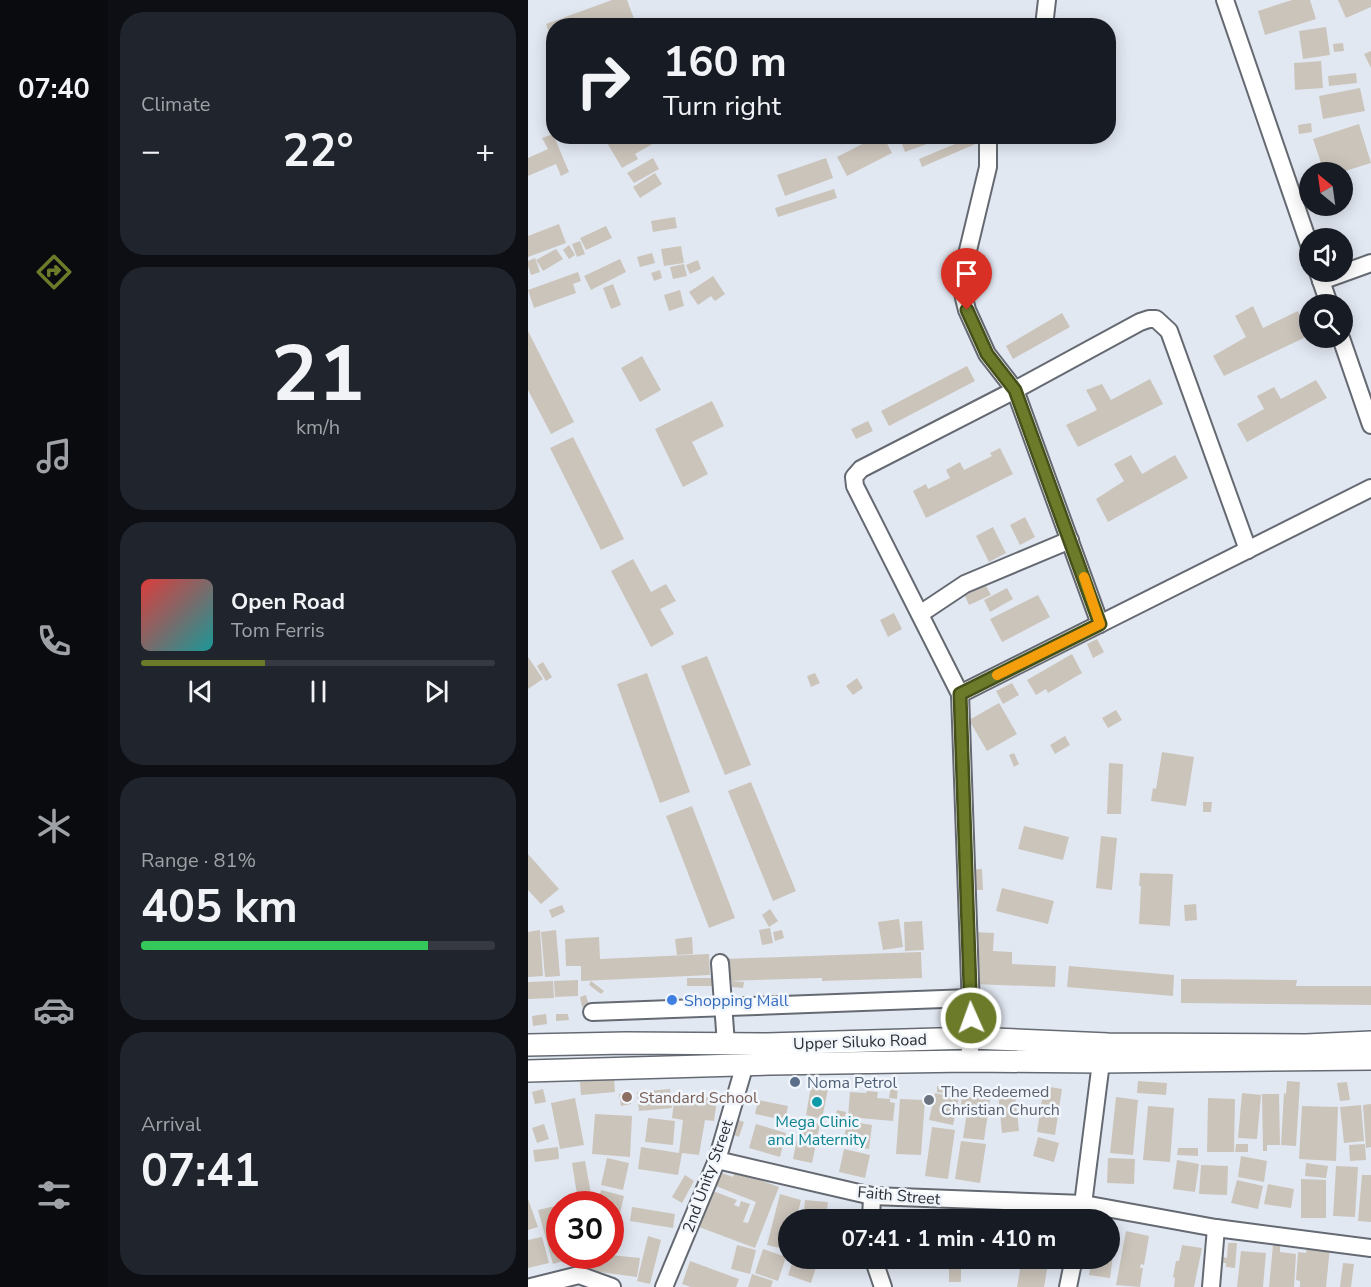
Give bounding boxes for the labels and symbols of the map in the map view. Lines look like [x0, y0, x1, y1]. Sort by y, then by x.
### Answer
north arrow [1299, 162, 1353, 216]
pin [941, 248, 992, 310]
position arrow [939, 986, 1003, 1050]
place label: Shopping Mall [684, 990, 789, 1012]
marker: Shopping Mall [665, 993, 679, 1007]
street label: Upper Siluko Road [793, 1029, 927, 1055]
place label: Noma Petrol [807, 1072, 897, 1094]
marker: Noma Petrol [788, 1075, 802, 1089]
place label: The Redeemed Christian Church [941, 1081, 1060, 1121]
place label: Standard School [639, 1087, 758, 1109]
marker: Standard School [620, 1090, 634, 1104]
marker: The Redeemed Christian Church [922, 1093, 936, 1107]
marker: Mega Clinic and Maternity [810, 1095, 824, 1109]
place label: Mega Clinic and Maternity [767, 1111, 868, 1151]
street label: 2nd Unity Street [677, 1117, 739, 1236]
street label: Faith Street [857, 1181, 942, 1211]
speed limit sign: 30 [546, 1191, 624, 1269]

